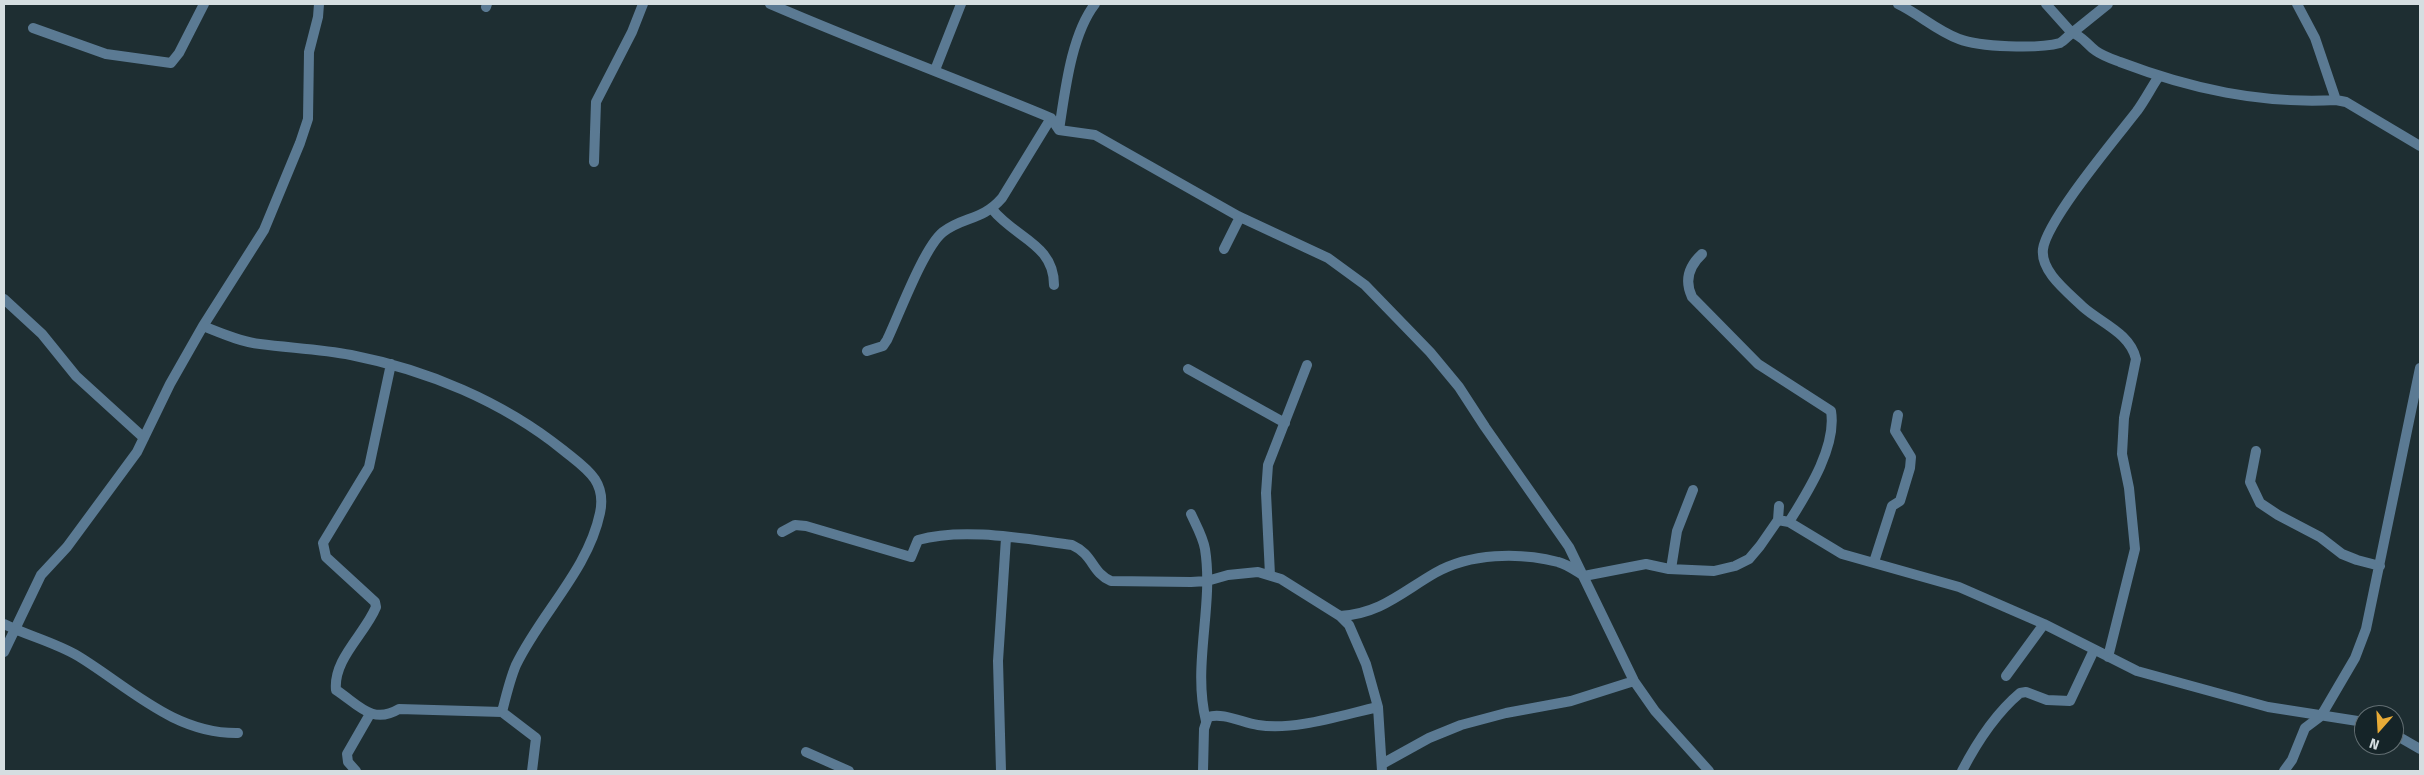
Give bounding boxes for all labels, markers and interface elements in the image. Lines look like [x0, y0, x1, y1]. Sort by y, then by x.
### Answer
north arrow [2354, 705, 2404, 755]
text: N [2367, 734, 2381, 753]

